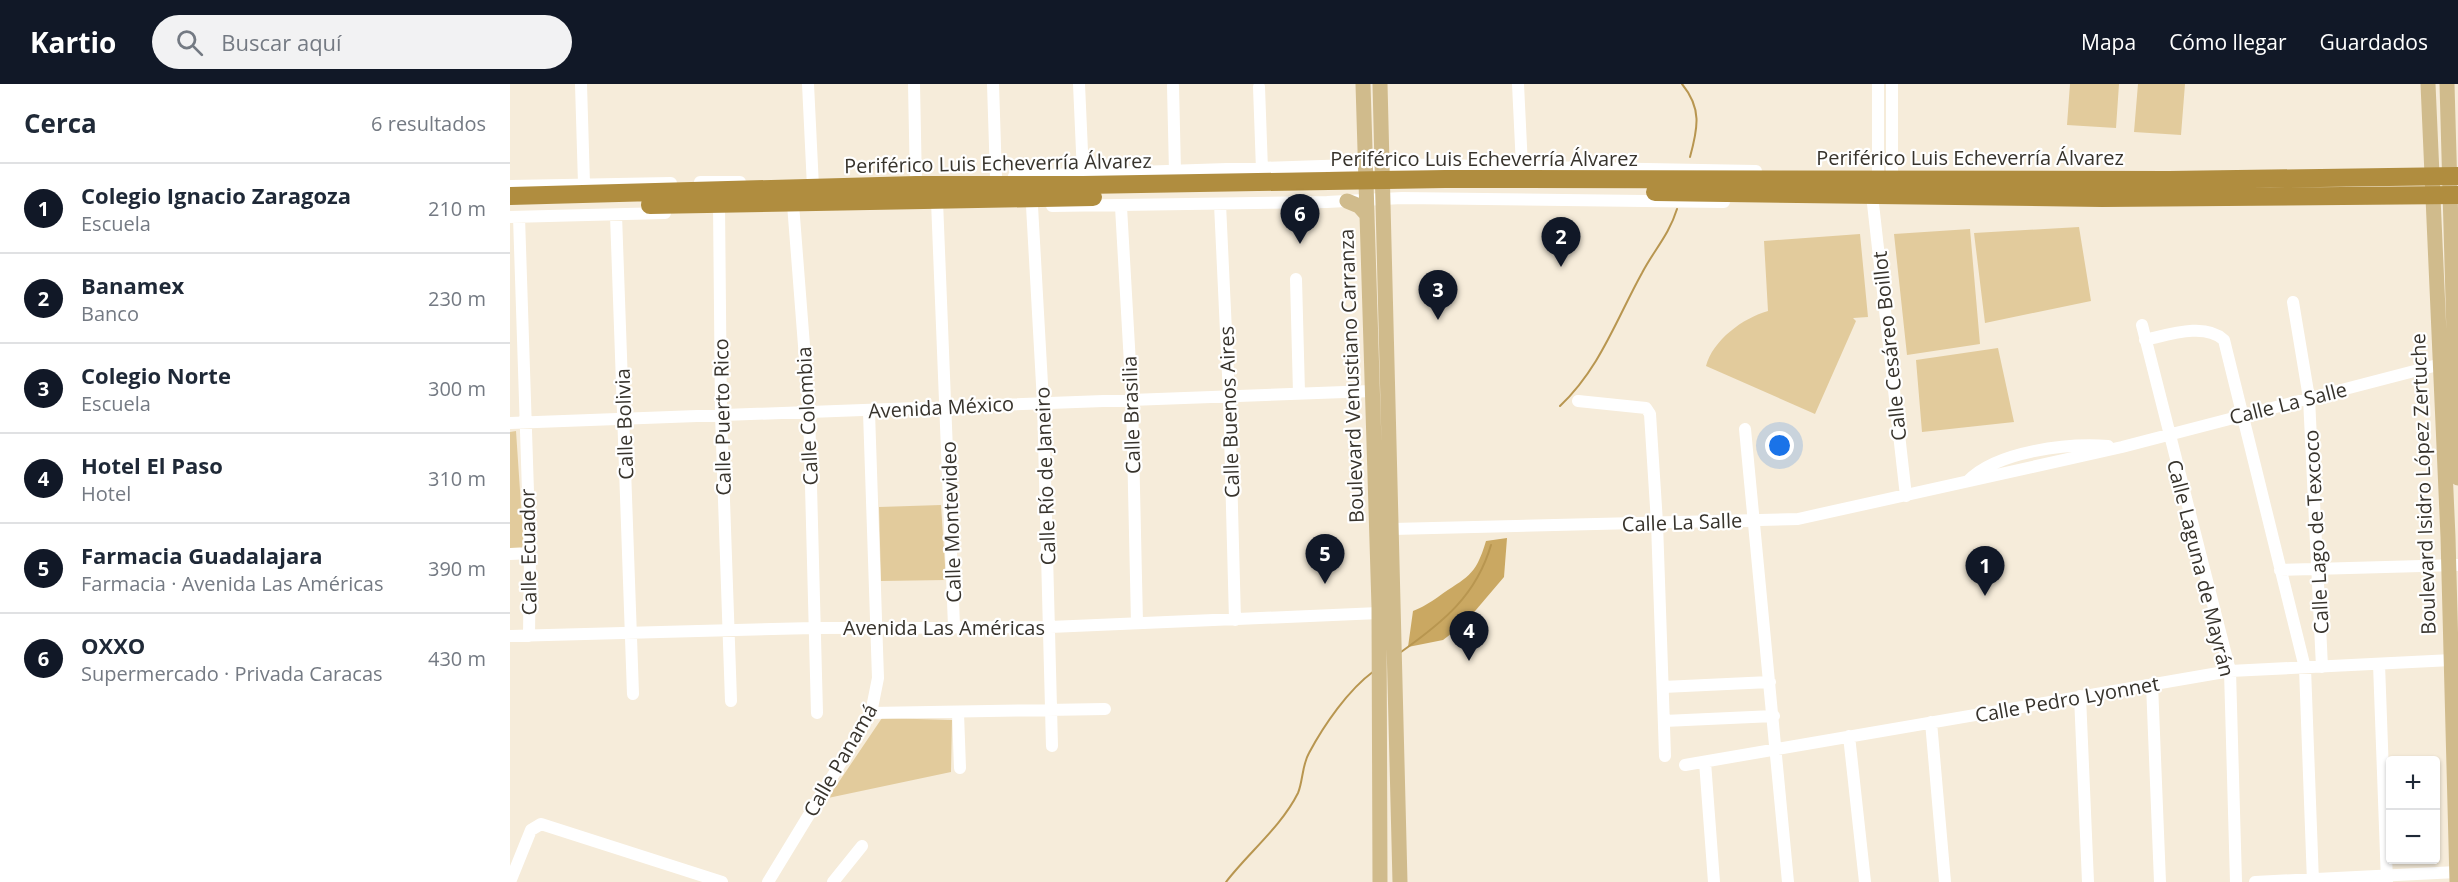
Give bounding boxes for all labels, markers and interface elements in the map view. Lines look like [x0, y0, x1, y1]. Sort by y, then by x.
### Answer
search box [152, 15, 572, 69]
text: Kartio [30, 23, 116, 61]
icon: search [173, 26, 206, 59]
text: Buscar aquí [221, 27, 342, 57]
text: Mapa [2081, 28, 2136, 56]
text: Cómo llegar [2169, 28, 2287, 56]
text: Guardados [2320, 28, 2428, 56]
text: Cerca [24, 105, 97, 141]
text: 6 resultados [371, 110, 486, 137]
street label: Periférico Luis Echeverría Álvarez [1816, 144, 2124, 171]
street label: Periférico Luis Echeverría Álvarez [1330, 145, 1638, 172]
street label: Periférico Luis Echeverría Álvarez [844, 147, 1152, 179]
text: Colegio Ignacio Zaragoza [81, 180, 351, 210]
pin: 6 [1280, 194, 1320, 244]
text: 1 [38, 195, 49, 222]
text: 210 m [428, 195, 486, 222]
text: Escuela [81, 210, 151, 237]
pin: 2 [1542, 218, 1580, 267]
street label: Boulevard Venustiano Carranza [1332, 229, 1370, 523]
street label: Calle Cesáreo Boillot [1866, 250, 1912, 442]
text: Banamex [81, 270, 184, 300]
pin: 3 [1418, 270, 1458, 320]
text: 2 [38, 285, 49, 312]
text: 230 m [428, 285, 486, 312]
text: Banco [81, 300, 139, 327]
street label: Calle Buenos Aires [1213, 325, 1245, 499]
street label: Boulevard Isidro López Zertuche [2404, 333, 2442, 635]
street label: Calle Puerto Rico [707, 338, 737, 496]
street label: Calle Colombia [790, 346, 824, 486]
street label: Calle Brasilia [1115, 355, 1147, 475]
text: Colegio Norte [81, 360, 231, 390]
street label: Calle Bolivia [609, 368, 639, 480]
text: 3 [38, 375, 49, 402]
text: 300 m [428, 375, 486, 402]
street label: Calle La Salle [2226, 375, 2350, 431]
street label: Calle Río de Janeiro [1028, 386, 1062, 566]
text: Escuela [81, 390, 151, 417]
street label: Avenida México [867, 390, 1015, 424]
street label: Calle Lago de Texcoco [2297, 429, 2335, 635]
your location [1765, 431, 1794, 460]
street label: Calle Montevideo [935, 441, 967, 603]
text: Hotel El Paso [81, 450, 223, 480]
street label: Calle Laguna de Mayrán [2161, 457, 2241, 679]
text: 4 [38, 465, 49, 492]
text: 310 m [428, 465, 486, 492]
text: Hotel [81, 480, 131, 507]
street label: Calle Ecuador [513, 488, 543, 616]
street label: Calle La Salle [1621, 506, 1743, 538]
pin: 5 [1306, 534, 1344, 584]
text: Farmacia Guadalajara [81, 540, 322, 570]
pin: 1 [1966, 546, 2004, 596]
text: 5 [38, 555, 49, 582]
text: 390 m [428, 555, 486, 582]
text: Farmacia · Avenida Las Américas [81, 570, 383, 597]
pin: 4 [1450, 612, 1488, 661]
street label: Avenida Las Américas [843, 614, 1045, 641]
text: OXXO [81, 630, 145, 660]
text: 6 [38, 645, 49, 672]
text: 430 m [428, 645, 486, 672]
text: Supermercado · Privada Caracas [81, 660, 383, 687]
street label: Calle Pedro Lyonnet [1973, 670, 2161, 728]
street label: Calle Panamá [797, 699, 883, 821]
map controls [2386, 756, 2440, 864]
button: + [2386, 756, 2440, 810]
button: − [2386, 810, 2440, 864]

